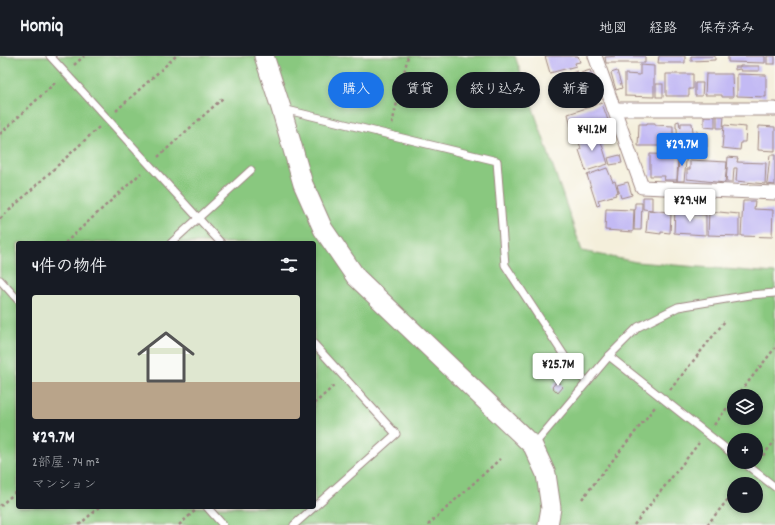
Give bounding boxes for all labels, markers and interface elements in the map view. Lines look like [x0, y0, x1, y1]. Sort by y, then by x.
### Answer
text: Homiq [20, 14, 63, 41]
text: 地図 [599, 19, 627, 39]
text: 経路 [649, 19, 677, 39]
text: 保存済み [699, 19, 755, 39]
chip: 購入 [328, 72, 384, 108]
chip: 賃貸 [392, 72, 448, 108]
chip: 絞り込み [456, 72, 540, 108]
chip: 新着 [548, 72, 604, 108]
pin: ¥41.2M [559, 118, 625, 152]
text: ¥41.2M [577, 121, 607, 140]
pin: ¥29.7M [649, 133, 715, 167]
text: ¥29.7M [666, 136, 698, 155]
pin: ¥29.4M [657, 189, 723, 223]
text: ¥29.4M [673, 192, 707, 211]
icon: filters [278, 254, 300, 276]
text: 4件の物件 [32, 256, 107, 280]
icon: home [130, 321, 202, 393]
pin: ¥25.7M [525, 353, 591, 387]
text: ¥25.7M [542, 356, 574, 375]
map controls [727, 389, 763, 513]
button: layers [727, 389, 763, 425]
text: ¥29.7M [32, 427, 75, 451]
button: + [727, 433, 763, 469]
text: 2部屋 · 74 m² [32, 454, 100, 473]
text: マンション [32, 476, 96, 495]
button: − [727, 477, 763, 513]

